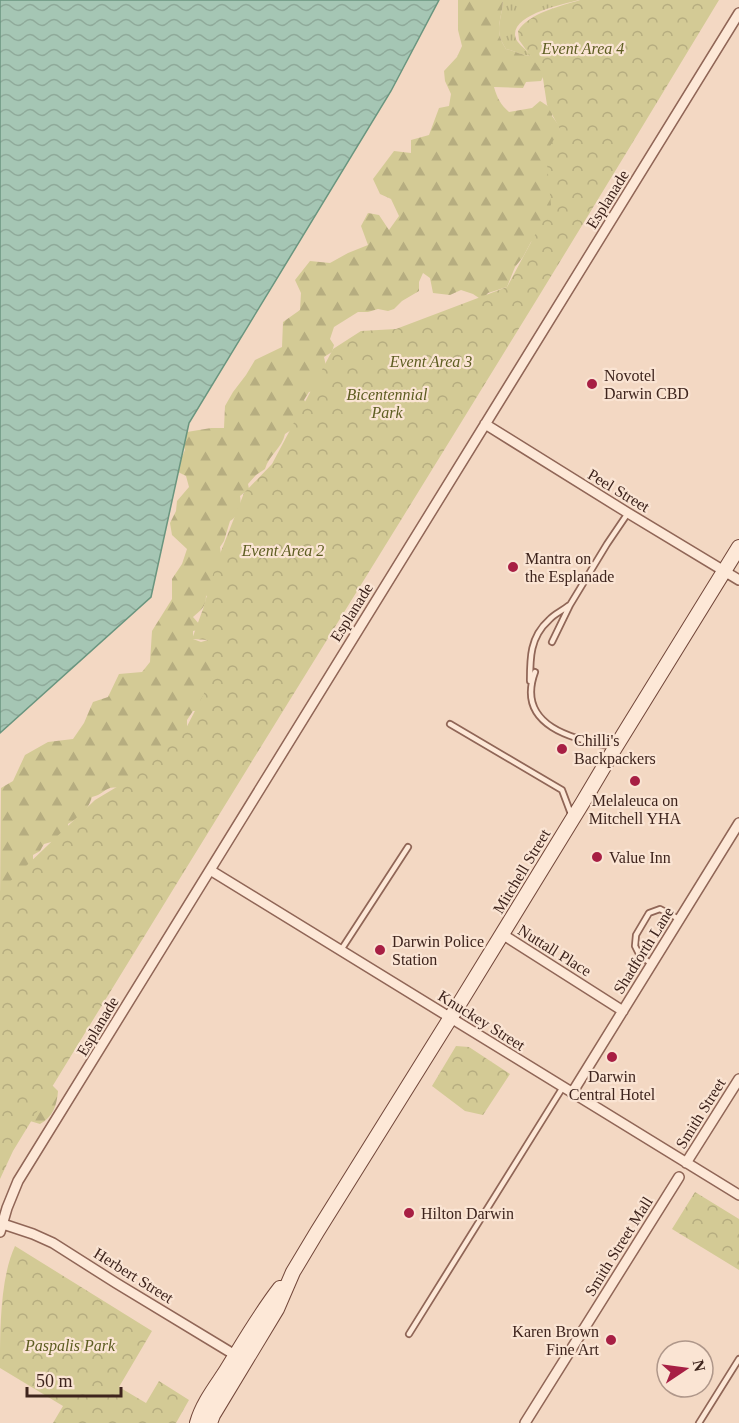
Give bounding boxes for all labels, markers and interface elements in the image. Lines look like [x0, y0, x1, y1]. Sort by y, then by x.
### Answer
park label: Event Area 4 [541, 40, 624, 57]
street label: Esplanade [583, 167, 633, 232]
park label: Event Area 3 [389, 353, 472, 370]
place label: Novotel Darwin CBD [604, 367, 689, 402]
marker: Novotel Darwin CBD [585, 377, 599, 391]
park label: Bicentennial Park [347, 386, 428, 421]
street label: Peel Street [585, 465, 653, 516]
park label: Event Area 2 [241, 542, 324, 559]
place label: Mantra on the Esplanade [525, 550, 614, 586]
marker: Mantra on the Esplanade [506, 560, 520, 574]
street label: Esplanade [327, 580, 377, 645]
place label: Chilli's Backpackers [574, 732, 656, 768]
marker: Chilli's Backpackers [555, 742, 569, 756]
marker: Melaleuca on Mitchell YHA [628, 774, 642, 788]
place label: Melaleuca on Mitchell YHA [589, 792, 682, 827]
street label: Mitchell Street [490, 825, 554, 917]
place label: Value Inn [609, 849, 671, 866]
marker: Value Inn [590, 850, 604, 864]
street label: Shadforth Lane [610, 904, 677, 997]
street label: Nuttall Place [515, 921, 594, 980]
place label: Darwin Police Station [392, 933, 484, 968]
marker: Darwin Police Station [373, 943, 387, 957]
street label: Knuckey Street [435, 987, 529, 1055]
street label: Esplanade [73, 994, 123, 1059]
marker: Darwin Central Hotel [605, 1050, 619, 1064]
place label: Darwin Central Hotel [569, 1068, 656, 1103]
street label: Smith Street [672, 1075, 729, 1152]
street label: Smith Street Mall [581, 1193, 656, 1299]
place label: Hilton Darwin [421, 1205, 514, 1222]
marker: Hilton Darwin [402, 1206, 416, 1220]
street label: Herbert Street [91, 1244, 177, 1307]
place label: Karen Brown Fine Art [512, 1323, 600, 1358]
marker: Karen Brown Fine Art [604, 1333, 618, 1347]
park label: Paspalis Park [24, 1337, 116, 1355]
north arrow [655, 1339, 715, 1399]
text: N [690, 1358, 709, 1374]
scale bar [27, 1360, 122, 1398]
text: 50 m [36, 1371, 73, 1391]

